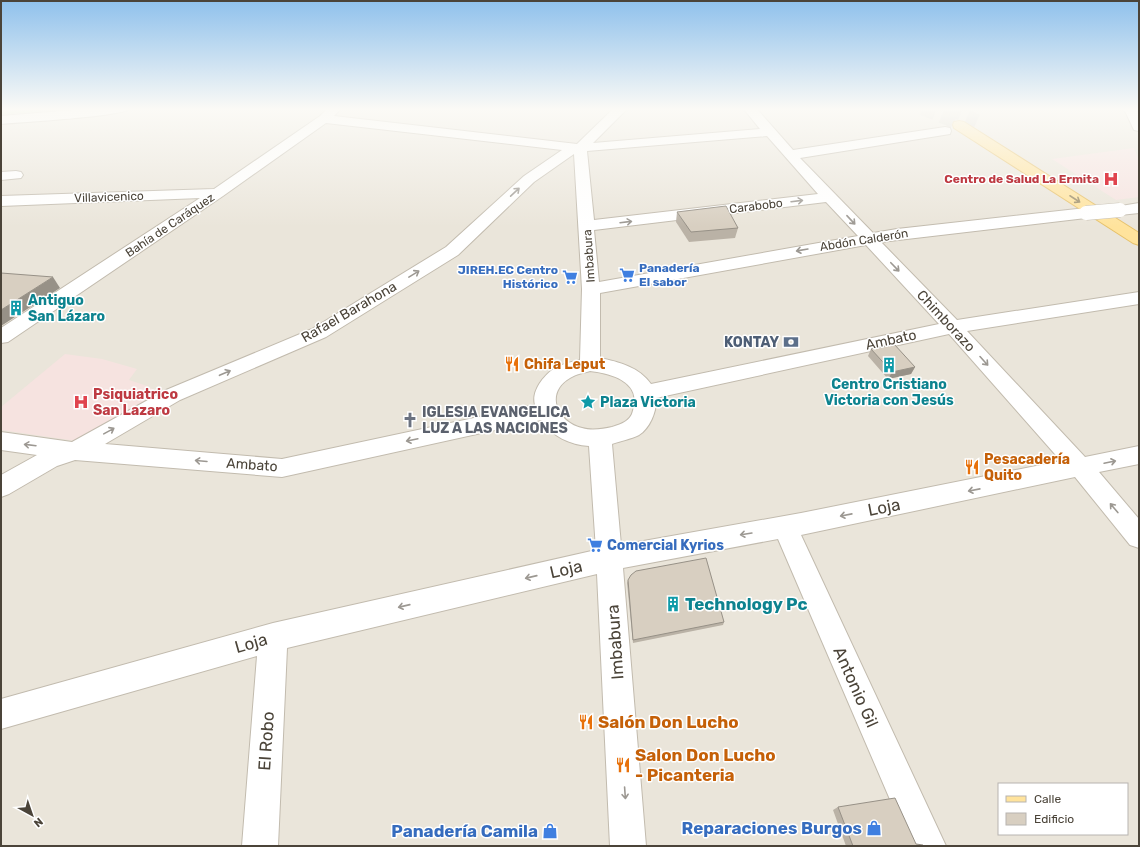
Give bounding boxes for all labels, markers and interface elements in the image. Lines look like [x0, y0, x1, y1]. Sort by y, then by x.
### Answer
hospital icon: Centro de Salud La Ermita [1102, 170, 1120, 188]
place label: Centro de Salud La Ermita [944, 172, 1099, 186]
one-way arrow [510, 188, 520, 197]
street label: Villavicenico [74, 189, 144, 205]
street label: Bahía de Caráquez [123, 190, 217, 260]
one-way arrow [1069, 195, 1080, 203]
street label: Carabobo [728, 196, 784, 216]
one-way arrow [790, 197, 803, 205]
one-way arrow [846, 215, 855, 225]
one-way arrow [619, 218, 632, 225]
street label: Abdón Calderón [819, 226, 909, 254]
street label: Imbabura [580, 229, 598, 283]
one-way arrow [796, 247, 809, 255]
place label: Panadería El sabor [639, 261, 700, 289]
one-way arrow [890, 262, 900, 272]
place label: JIREH.EC Centro Histórico [458, 263, 558, 291]
supermarket icon: Panadería El sabor [618, 266, 636, 284]
supermarket icon: JIREH.EC Centro Histórico [561, 268, 579, 286]
one-way arrow [408, 270, 419, 278]
street label: Rafael Barahona [298, 278, 400, 346]
street label: Chimborazo [913, 287, 979, 355]
place label: Antiguo San Lázaro [28, 292, 105, 325]
building icon: Antiguo San Lázaro [7, 299, 25, 317]
street label: Ambato [864, 326, 918, 354]
bank icon: KONTAY [782, 333, 800, 351]
place label: KONTAY [724, 334, 779, 351]
restaurant icon: Chifa Leput [503, 355, 521, 373]
place label: Chifa Leput [524, 356, 606, 373]
building icon: Centro Cristiano Victoria con Jesús [880, 356, 898, 374]
one-way arrow [980, 356, 989, 367]
one-way arrow [219, 369, 231, 376]
place label: Centro Cristiano Victoria con Jesús [824, 376, 954, 409]
place label: Psiquiatrico San Lazaro [93, 386, 178, 419]
hospital icon: Psiquiatrico San Lazaro [72, 393, 90, 411]
place icon: Plaza Victoria [579, 393, 597, 411]
place label: Plaza Victoria [600, 394, 696, 411]
place label: IGLESIA EVANGELICA LUZ A LAS NACIONES [422, 404, 570, 437]
church icon: IGLESIA EVANGELICA LUZ A LAS NACIONES [401, 411, 419, 429]
one-way arrow [103, 427, 115, 435]
one-way arrow [406, 436, 419, 444]
one-way arrow [24, 441, 37, 449]
place label: Pesacadería Quito [984, 451, 1070, 484]
street label: Ambato [226, 455, 278, 475]
one-way arrow [1103, 457, 1116, 465]
one-way arrow [195, 458, 208, 465]
restaurant icon: Pesacadería Quito [963, 458, 981, 476]
one-way arrow [967, 486, 980, 494]
street label: Loja [866, 494, 902, 520]
one-way arrow [1109, 502, 1118, 513]
one-way arrow [840, 512, 853, 520]
one-way arrow [740, 530, 753, 538]
supermarket icon: Comercial Kyrios [586, 536, 604, 554]
place label: Comercial Kyrios [607, 537, 724, 554]
street label: Loja [548, 556, 584, 582]
one-way arrow [525, 574, 538, 581]
place label: Technology Pc [685, 594, 808, 614]
building icon: Technology Pc [664, 595, 682, 613]
one-way arrow [398, 603, 411, 611]
street label: Imbabura [602, 604, 628, 680]
street label: Loja [232, 629, 270, 657]
street label: Antonio Gil [829, 644, 883, 730]
street label: El Robo [254, 711, 278, 771]
place label: Salón Don Lucho [598, 712, 739, 732]
restaurant icon: Salón Don Lucho [577, 713, 595, 731]
place label: Salon Don Lucho - Picanteria [635, 745, 776, 785]
restaurant icon: Salon Don Lucho - Picanteria [614, 756, 632, 774]
legend [998, 783, 1128, 835]
one-way arrow [621, 786, 628, 799]
text: Calle [1034, 792, 1061, 806]
north arrow [12, 795, 52, 835]
text: Edificio [1034, 812, 1074, 826]
text: N [31, 815, 45, 830]
place label: Reparaciones Burgos [682, 818, 862, 838]
shop icon: Reparaciones Burgos [865, 819, 883, 837]
place label: Panadería Camila [391, 821, 538, 841]
shop icon: Panadería Camila [541, 822, 559, 840]

